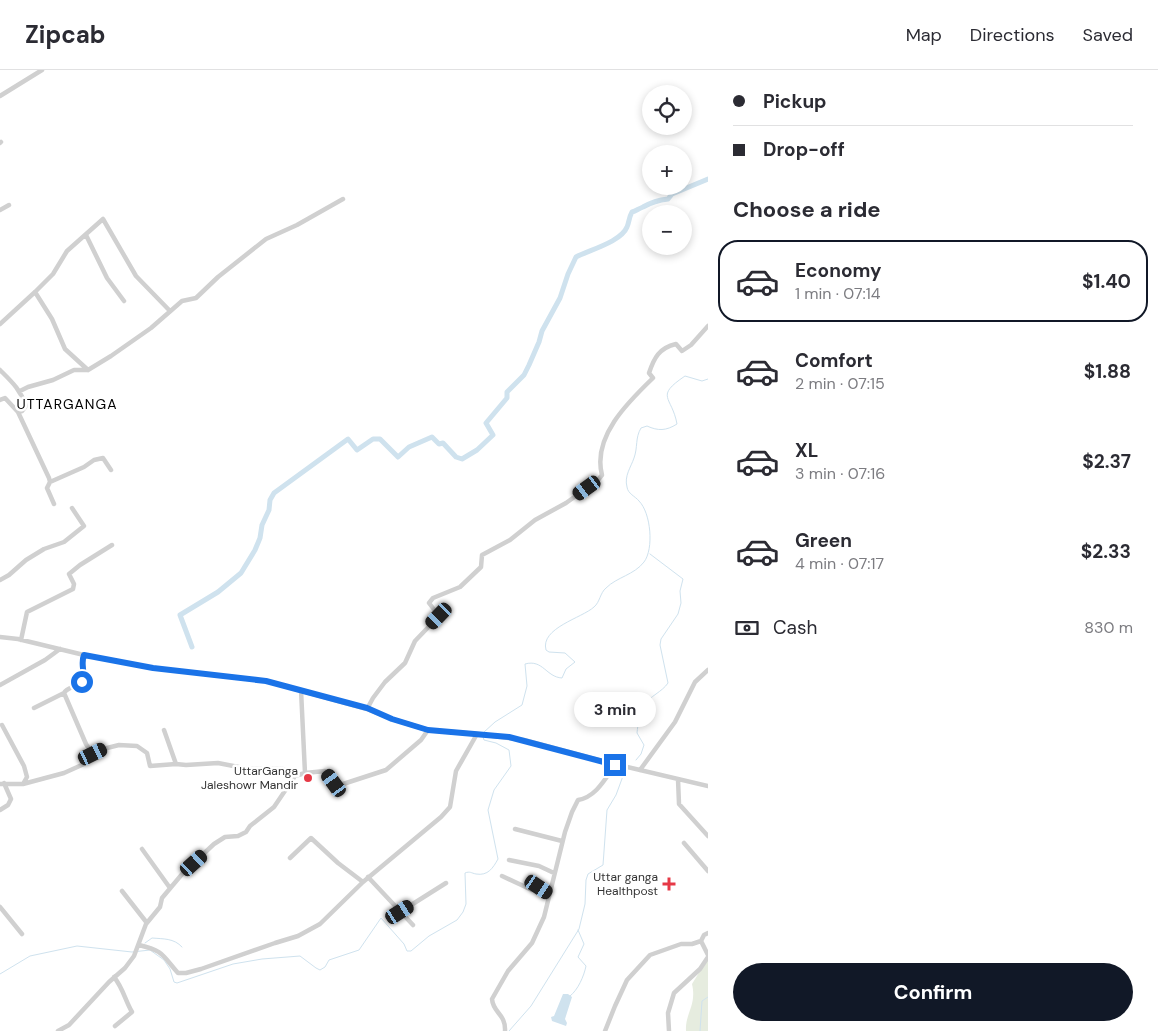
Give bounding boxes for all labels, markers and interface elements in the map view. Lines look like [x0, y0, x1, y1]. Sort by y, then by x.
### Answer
text: Zipcab [25, 19, 106, 50]
text: Map [906, 23, 942, 47]
text: Directions [970, 23, 1055, 47]
text: Saved [1083, 23, 1133, 47]
map controls [642, 85, 692, 255]
button: locate [642, 85, 692, 135]
text: Pickup [763, 89, 827, 114]
text: Drop-off [763, 137, 845, 162]
button: + [642, 145, 692, 195]
text: Choose a ride [733, 195, 881, 224]
button: − [642, 205, 692, 255]
text: Economy [795, 258, 882, 283]
icon: car [735, 259, 780, 304]
text: $1.40 [1082, 269, 1131, 294]
text: 1 min · 07:14 [795, 283, 880, 304]
text: Comfort [795, 348, 873, 373]
icon: car [735, 349, 780, 394]
text: $1.88 [1084, 359, 1131, 384]
text: 2 min · 07:15 [795, 373, 885, 394]
district label: UTTARGANGA [17, 395, 117, 413]
text: XL [795, 438, 818, 463]
icon: car [735, 439, 780, 484]
text: $2.37 [1082, 449, 1131, 474]
text: 3 min · 07:16 [795, 463, 885, 484]
car [570, 473, 603, 503]
text: Green [795, 528, 852, 553]
icon: car [735, 529, 780, 574]
text: $2.33 [1081, 539, 1131, 564]
text: 4 min · 07:17 [795, 553, 884, 574]
car [423, 600, 454, 632]
icon: cash [733, 614, 761, 642]
text: Cash [773, 615, 817, 640]
text: 830 m [1084, 617, 1133, 638]
route start [71, 671, 93, 693]
callout: 3 min [574, 692, 656, 728]
text: 3 min [594, 699, 636, 720]
car [76, 741, 109, 767]
route end [604, 754, 626, 776]
place label: UttarGanga Jaleshowr Mandir [201, 763, 299, 793]
car [319, 766, 348, 800]
marker: UttarGanga Jaleshowr Mandir [302, 772, 314, 784]
car [177, 847, 210, 879]
place label: Uttar ganga Healthpost [593, 869, 658, 899]
car [522, 872, 555, 902]
marker: Uttar ganga Healthpost [662, 877, 676, 891]
car [383, 898, 416, 926]
button: Confirm [733, 963, 1133, 1021]

